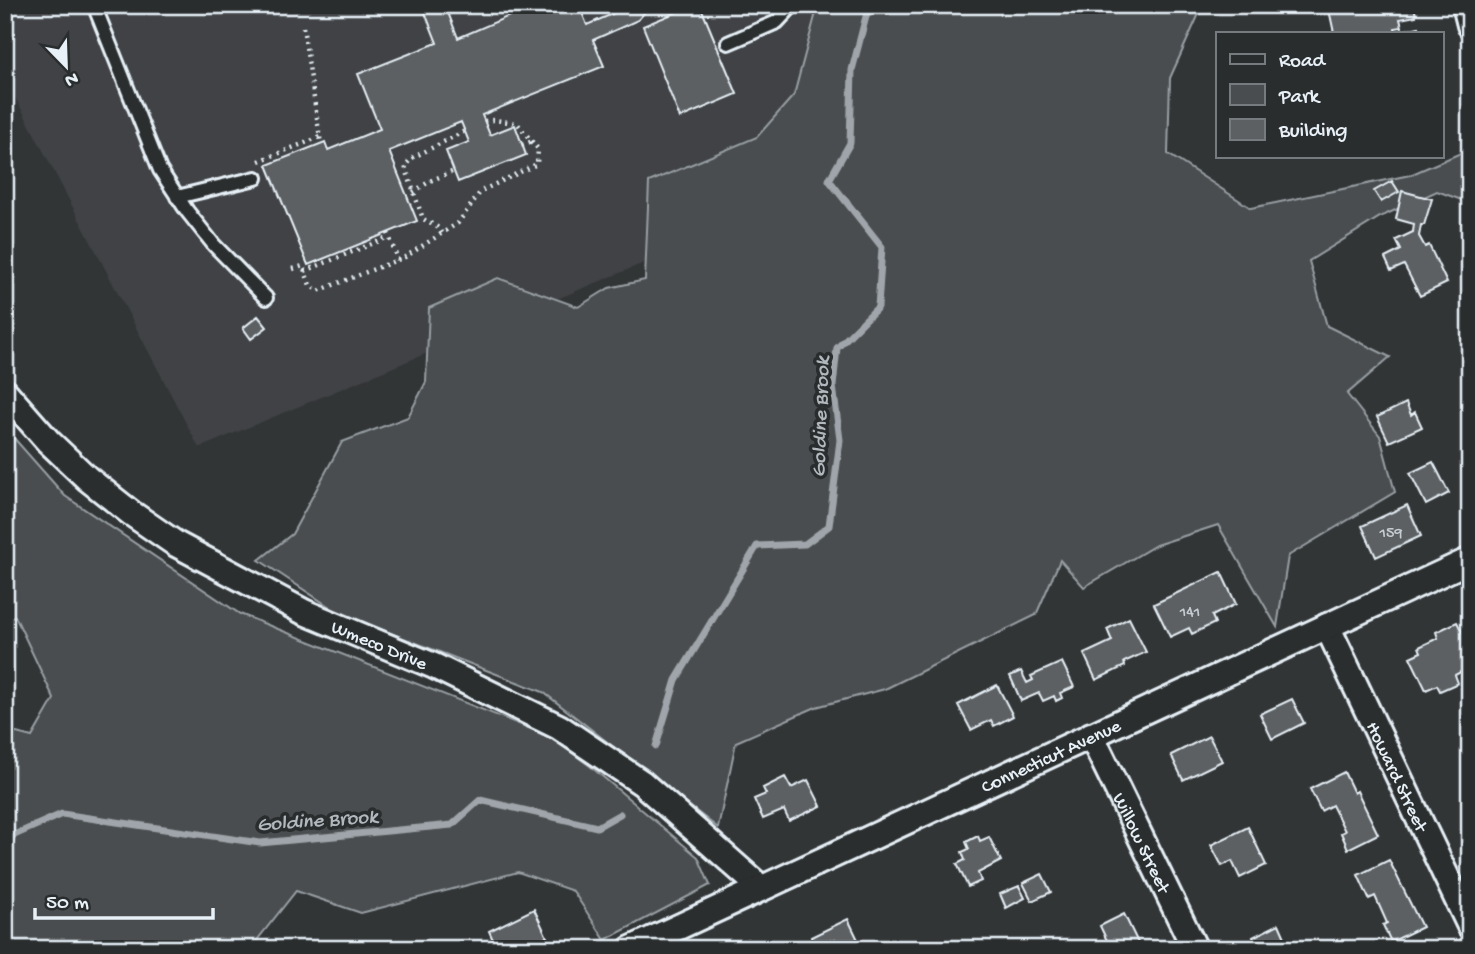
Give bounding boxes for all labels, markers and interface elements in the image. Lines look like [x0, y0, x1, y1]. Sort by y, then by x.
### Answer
north arrow [32, 32, 102, 102]
legend [1216, 32, 1444, 158]
text: Road [1279, 50, 1327, 75]
text: N [61, 65, 81, 91]
text: Park [1278, 86, 1322, 111]
text: Building [1278, 120, 1348, 145]
water label: Goldine Brook [808, 354, 837, 478]
house number: 159 [1379, 525, 1402, 544]
house number: 141 [1179, 604, 1200, 623]
street label: Wmeco Drive [327, 617, 430, 677]
street label: Connecticut Avenue [978, 716, 1125, 800]
street label: Howard Street [1359, 719, 1432, 838]
street label: Willow Street [1106, 790, 1175, 899]
water label: Goldine Brook [256, 806, 381, 839]
scale bar [35, 877, 214, 921]
text: 50 m [46, 892, 89, 917]

